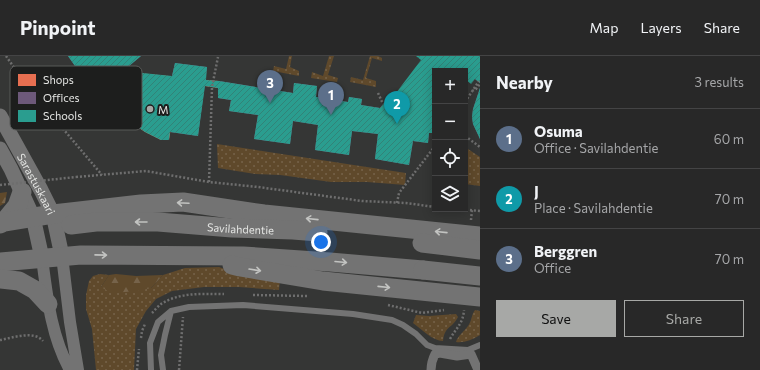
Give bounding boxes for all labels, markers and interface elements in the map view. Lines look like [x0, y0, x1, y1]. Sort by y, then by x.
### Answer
text: Pinpoint [20, 16, 96, 39]
text: Map [590, 19, 618, 36]
text: Layers [640, 19, 682, 36]
text: Share [704, 19, 740, 36]
legend [10, 66, 142, 130]
map controls [432, 68, 468, 212]
button: + [432, 68, 468, 104]
pin: 3 [257, 70, 283, 103]
text: Nearby [496, 72, 553, 93]
text: Shops [43, 73, 74, 86]
text: 3 results [695, 74, 744, 90]
pin: 1 [318, 82, 344, 115]
text: Offices [43, 91, 80, 104]
pin: 2 [384, 91, 410, 124]
place label: M [158, 103, 169, 116]
marker: M [145, 104, 155, 114]
button: − [432, 104, 468, 140]
text: Schools [43, 109, 82, 122]
text: Osuma [534, 122, 583, 140]
text: 1 [506, 131, 512, 147]
text: 60 m [714, 131, 744, 147]
button: locate [432, 140, 468, 176]
text: Office · Savilahdentie [534, 140, 658, 156]
street label: Sarastuskaari [15, 151, 59, 217]
button: layers [432, 176, 468, 212]
text: J [534, 182, 539, 200]
text: 2 [505, 191, 513, 207]
text: 70 m [715, 191, 744, 207]
one-way arrow [177, 199, 190, 207]
text: Place · Savilahdentie [534, 200, 653, 216]
one-way arrow [306, 215, 319, 223]
one-way arrow [135, 218, 148, 226]
street label: Savilahdentie [207, 220, 275, 236]
one-way arrow [435, 229, 448, 236]
your location [311, 232, 331, 252]
text: Berggren [534, 242, 597, 260]
one-way arrow [94, 251, 107, 259]
text: 3 [505, 251, 513, 267]
text: 70 m [715, 251, 744, 267]
one-way arrow [334, 259, 347, 266]
text: Office [534, 260, 571, 276]
one-way arrow [248, 266, 261, 274]
one-way arrow [377, 283, 390, 291]
button: Save [496, 300, 616, 337]
button: Share [624, 300, 744, 337]

